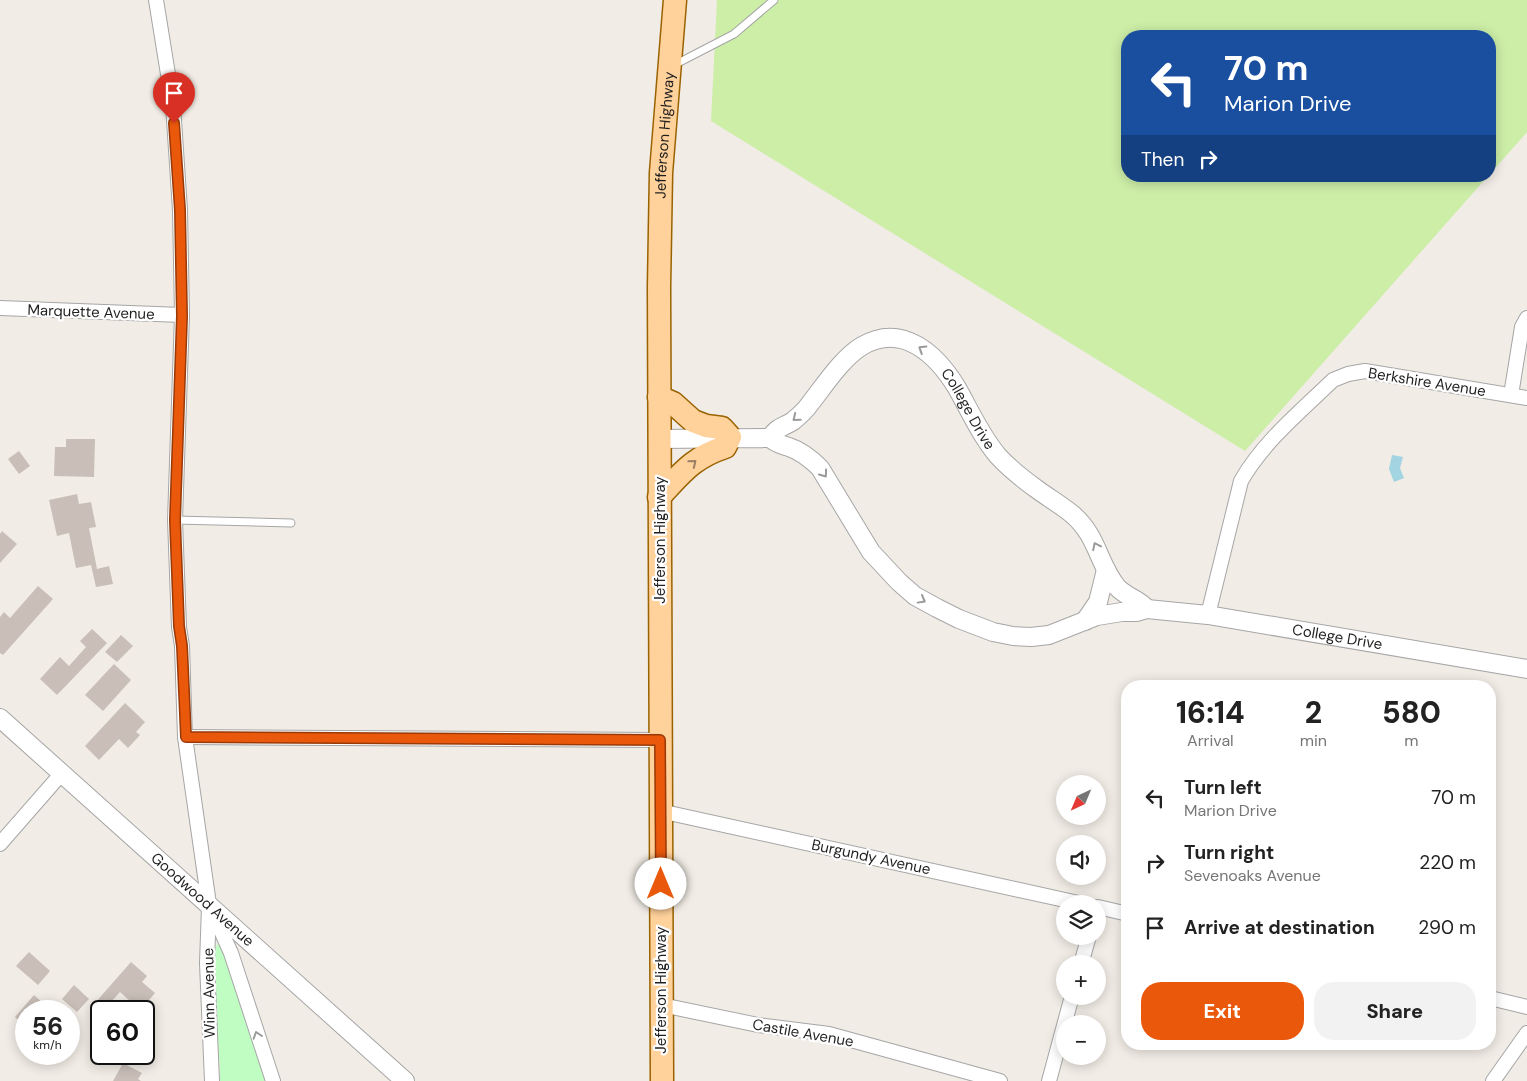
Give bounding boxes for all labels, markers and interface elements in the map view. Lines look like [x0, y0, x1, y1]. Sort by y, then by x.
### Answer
text: 70 m [1224, 45, 1308, 91]
icon: left [1141, 50, 1206, 115]
street label: Jefferson Highway [651, 70, 679, 199]
pin [153, 72, 195, 123]
icon: arrive [160, 79, 188, 107]
text: Marion Drive [1224, 89, 1352, 118]
icon: right [1194, 145, 1222, 173]
text: Then [1141, 147, 1184, 172]
street label: Marquette Avenue [27, 300, 155, 324]
one-way arrow [919, 346, 928, 355]
street label: Berkshire Avenue [1367, 363, 1487, 401]
street label: College Drive [937, 364, 1000, 454]
one-way arrow [793, 412, 802, 420]
one-way arrow [687, 460, 696, 469]
one-way arrow [818, 468, 827, 477]
street label: Jefferson Highway [650, 476, 670, 604]
one-way arrow [1093, 543, 1103, 552]
one-way arrow [917, 594, 926, 604]
street label: College Drive [1291, 619, 1384, 654]
text: 16:14 [1176, 693, 1245, 732]
text: 2 [1305, 693, 1322, 732]
text: 580 [1382, 693, 1441, 732]
text: Arrival [1187, 730, 1234, 751]
text: min [1300, 730, 1327, 751]
text: m [1404, 730, 1419, 751]
north arrow [1056, 775, 1106, 825]
map controls [1056, 775, 1106, 1065]
text: Turn left [1184, 775, 1262, 800]
icon: left [1141, 784, 1169, 812]
text: 70 m [1431, 785, 1476, 810]
text: Marion Drive [1184, 800, 1277, 821]
street label: Burgundy Avenue [810, 835, 932, 879]
button: sound [1056, 835, 1106, 885]
text: Turn right [1184, 840, 1274, 865]
street label: Goodwood Avenue [147, 848, 258, 951]
icon: right [1141, 849, 1169, 877]
text: 220 m [1419, 850, 1476, 875]
position arrow [634, 857, 686, 909]
text: Sevenoaks Avenue [1184, 865, 1321, 886]
button: layers [1056, 895, 1106, 945]
icon: arrive [1141, 914, 1169, 942]
text: Arrive at destination [1184, 915, 1375, 940]
text: 290 m [1418, 915, 1476, 940]
street label: Jefferson Highway [651, 926, 671, 1054]
street label: Winn Avenue [198, 948, 220, 1038]
button: + [1056, 955, 1106, 1005]
button: Exit [1141, 982, 1304, 1040]
button: Share [1314, 982, 1476, 1040]
speed limit sign: 60 [90, 1000, 155, 1065]
text: 56 [32, 1010, 63, 1043]
street label: Castile Avenue [751, 1014, 855, 1052]
button: − [1056, 1015, 1106, 1065]
one-way arrow [253, 1031, 263, 1039]
text: km/h [33, 1037, 62, 1053]

